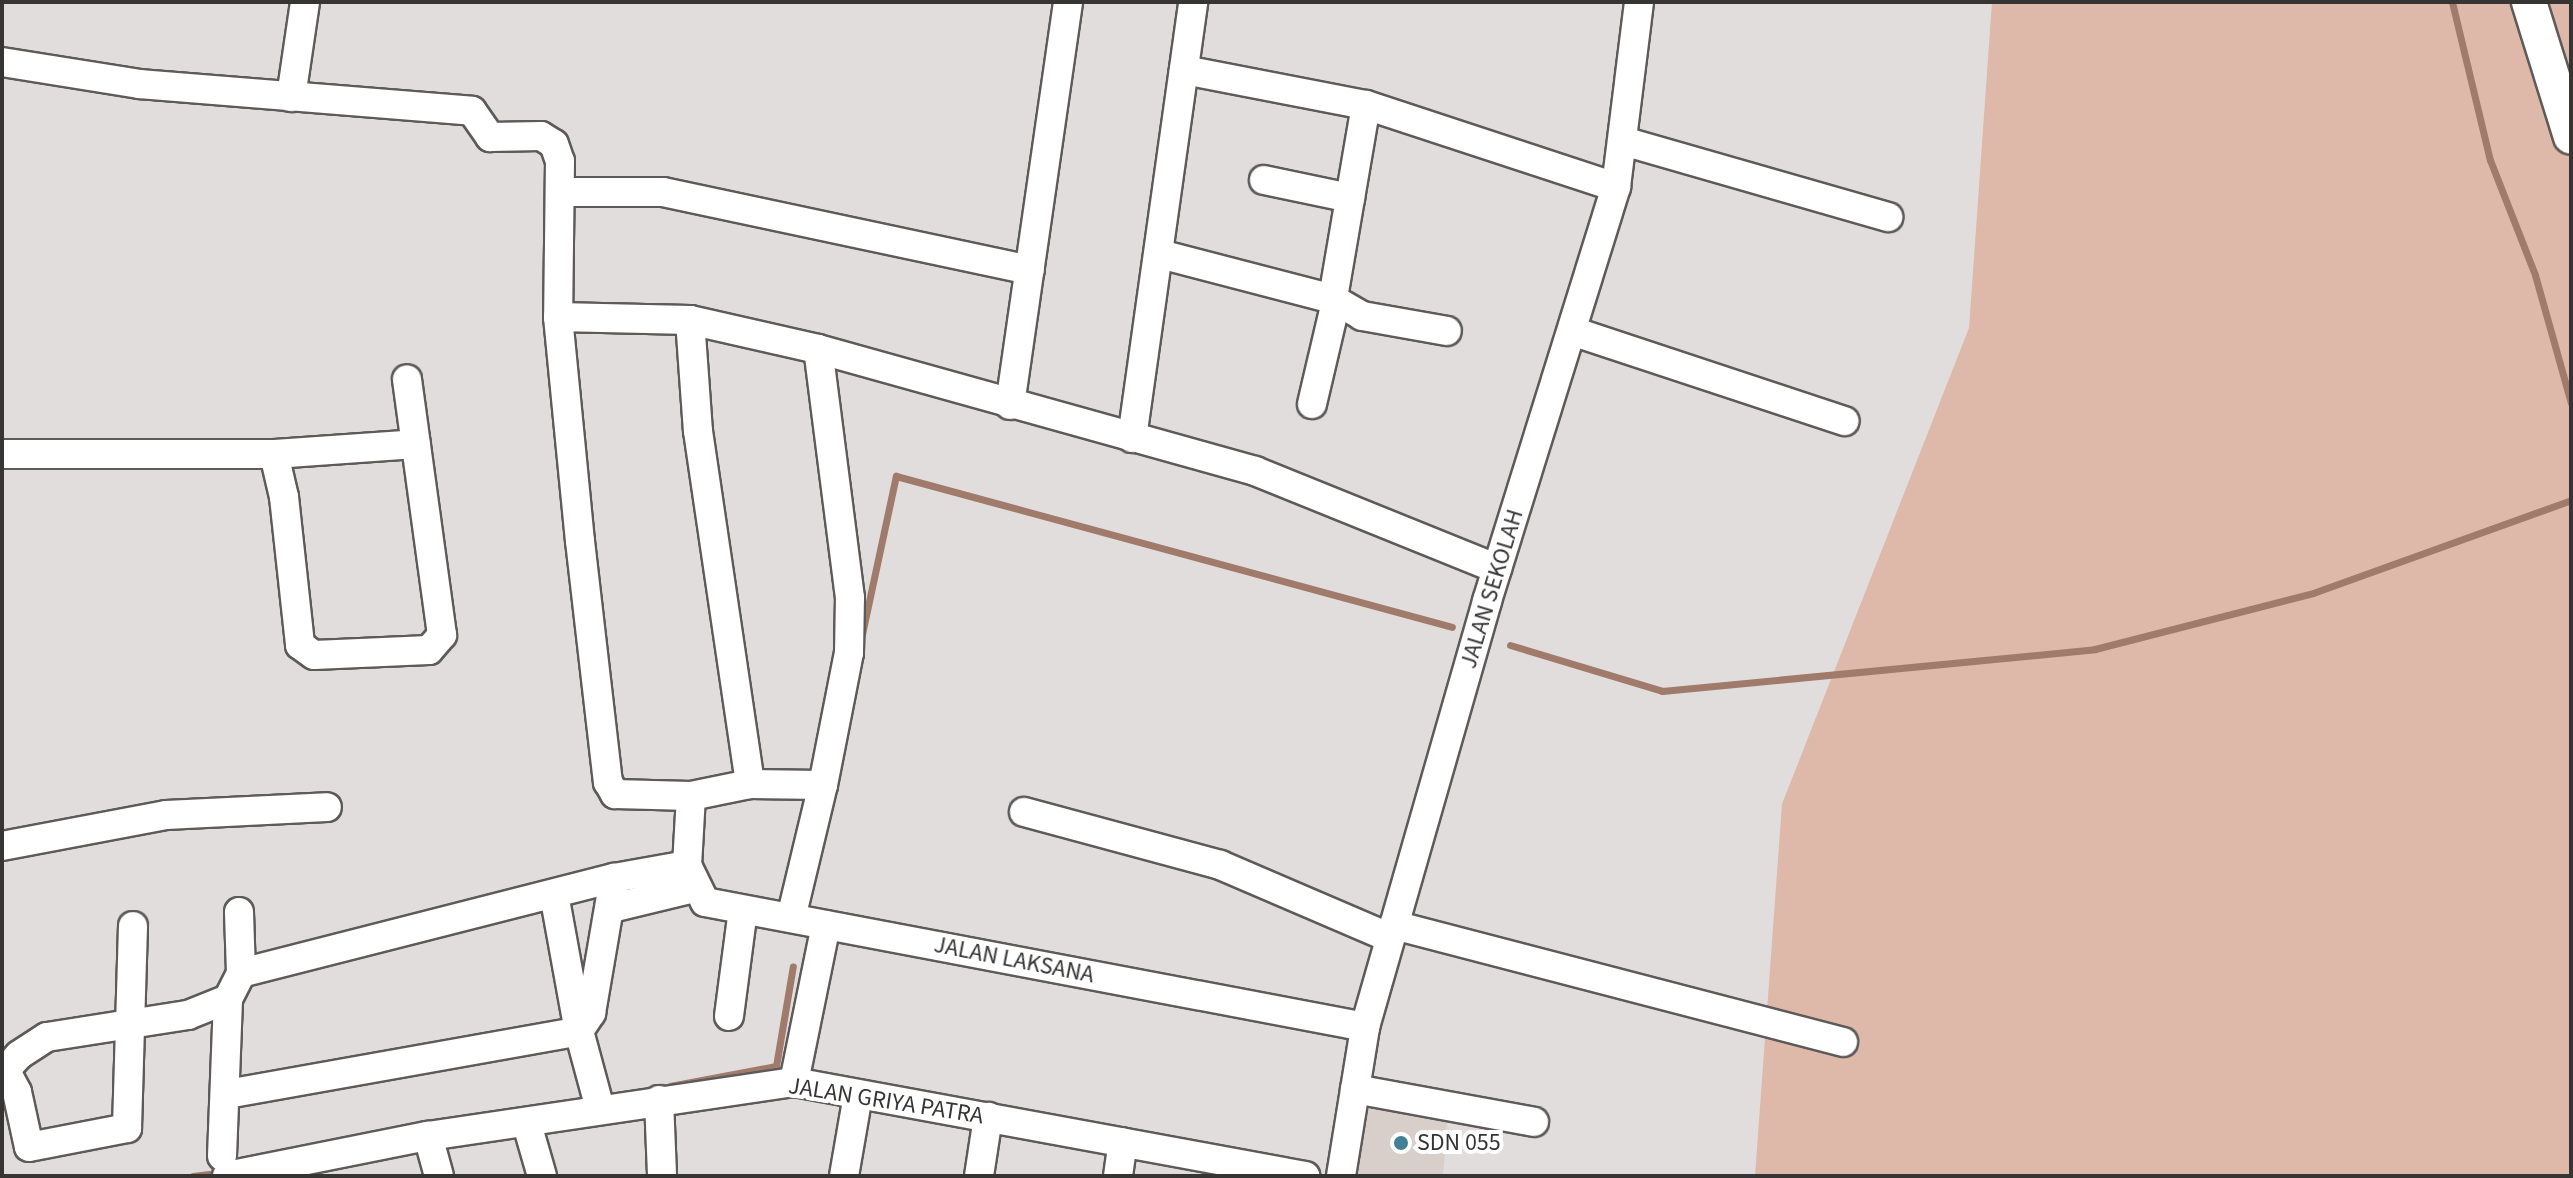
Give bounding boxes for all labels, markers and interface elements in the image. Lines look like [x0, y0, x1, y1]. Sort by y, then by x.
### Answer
street label: JALAN SEKOLAH [1454, 506, 1530, 672]
street label: JALAN LAKSANA [932, 930, 1096, 990]
street label: JALAN GRIYA PATRA [786, 1071, 986, 1131]
place label: SDN 055 [1417, 1129, 1501, 1157]
marker: SDN 055 [1392, 1134, 1410, 1152]

